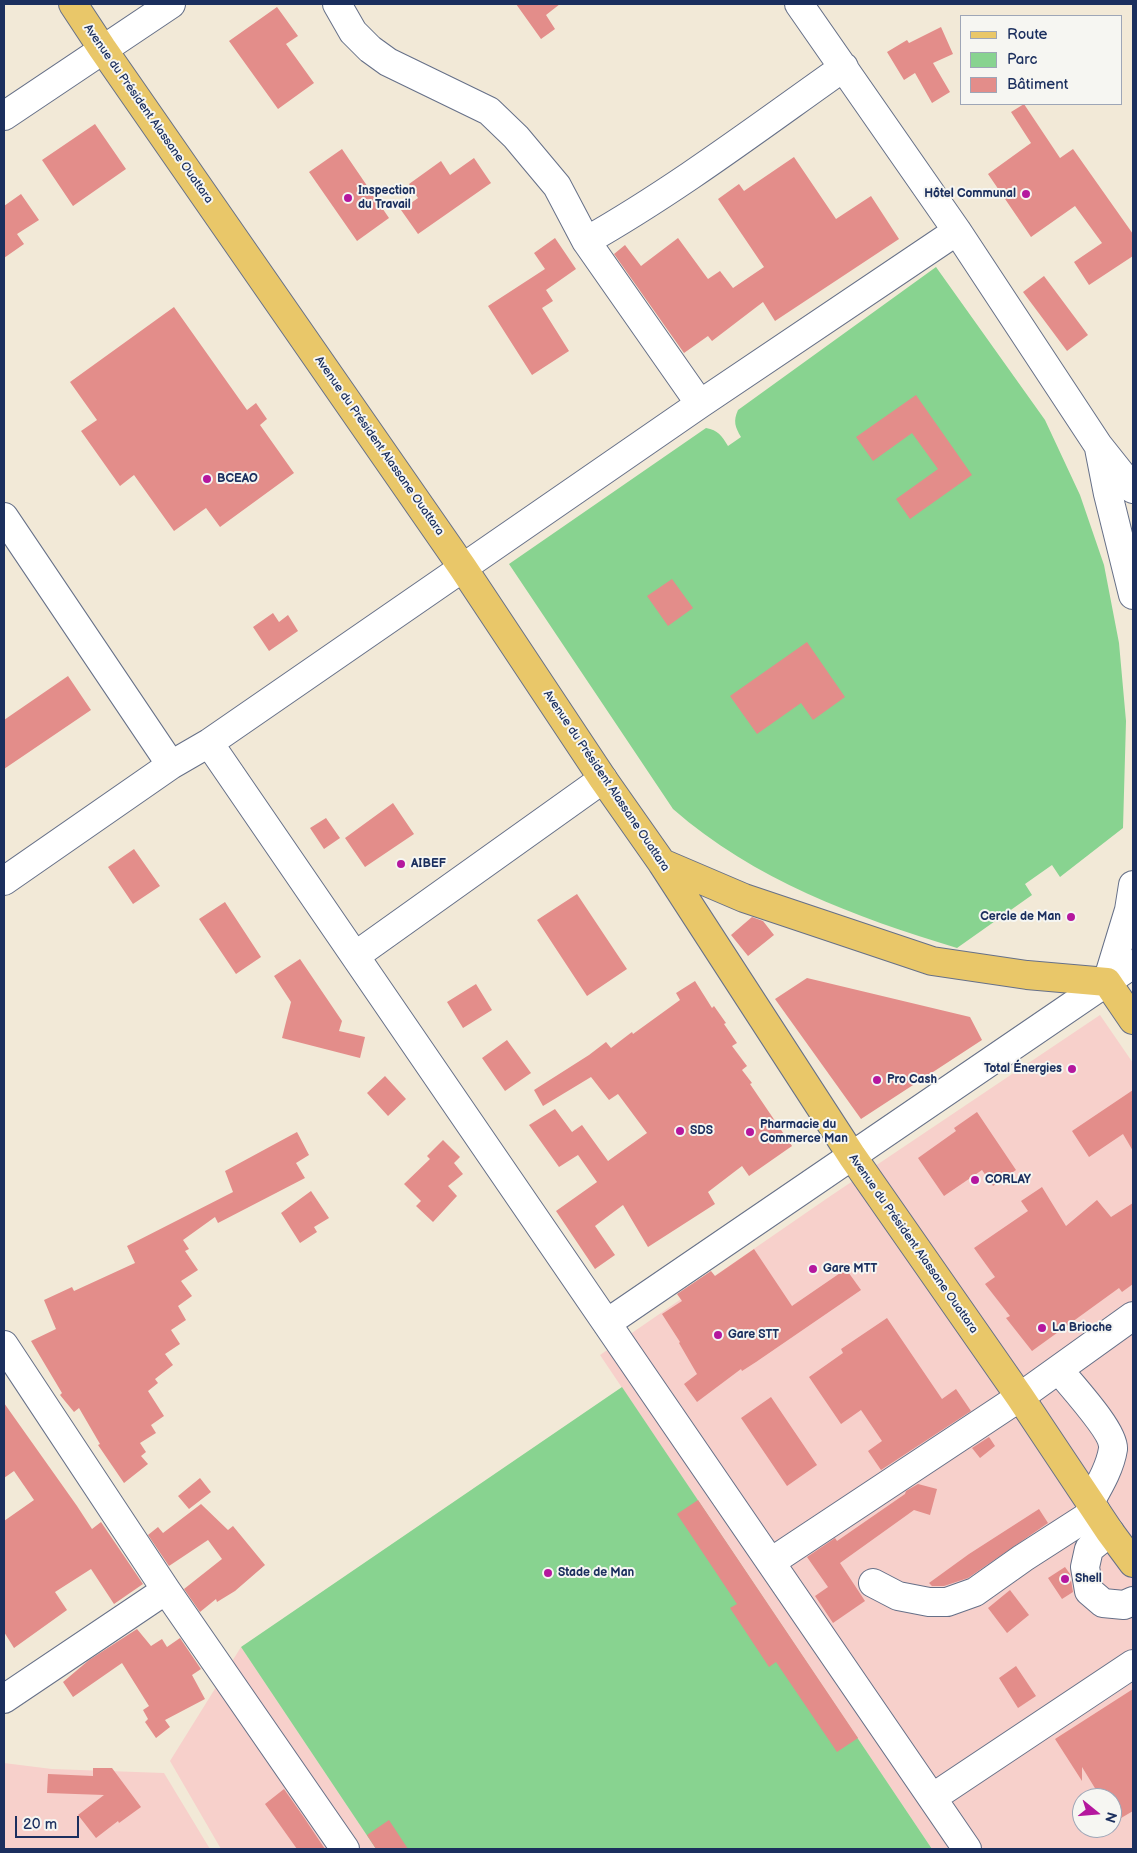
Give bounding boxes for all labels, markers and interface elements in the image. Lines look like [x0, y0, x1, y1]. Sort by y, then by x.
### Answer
legend [960, 15, 1122, 105]
street label: Avenue du Président Alassane Ouattara [80, 22, 216, 206]
text: Route [1007, 25, 1047, 44]
text: Parc [1007, 50, 1037, 69]
text: Bâtiment [1007, 75, 1068, 94]
place label: Inspection du Travail [358, 184, 416, 212]
place label: Hôtel Communal [924, 187, 1016, 201]
marker: Hôtel Communal [1020, 188, 1032, 200]
marker: Inspection du Travail [342, 192, 354, 204]
street label: Avenue du Président Alassane Ouattara [311, 354, 447, 538]
place label: BCEAO [217, 472, 258, 486]
marker: BCEAO [201, 473, 213, 485]
street label: Avenue du Président Alassane Ouattara [540, 688, 672, 874]
place label: AIBEF [411, 857, 446, 871]
marker: AIBEF [395, 858, 407, 870]
place label: Cercle de Man [980, 910, 1061, 924]
marker: Cercle de Man [1065, 911, 1077, 923]
place label: Total Énergies [984, 1062, 1062, 1076]
marker: Total Énergies [1066, 1063, 1078, 1075]
place label: Pro Cash [887, 1073, 937, 1087]
marker: Pro Cash [871, 1074, 883, 1086]
place label: Pharmacie du Commerce Man [760, 1118, 848, 1146]
place label: SDS [690, 1124, 713, 1138]
marker: SDS [674, 1125, 686, 1137]
marker: Pharmacie du Commerce Man [744, 1126, 756, 1138]
street label: Avenue du Président Alassane Ouattara [845, 1152, 981, 1336]
place label: CORLAY [985, 1173, 1031, 1187]
marker: CORLAY [969, 1174, 981, 1186]
place label: Gare MTT [823, 1262, 877, 1276]
marker: Gare MTT [807, 1263, 819, 1275]
place label: La Brioche [1052, 1321, 1112, 1335]
marker: La Brioche [1036, 1322, 1048, 1334]
place label: Gare STT [728, 1328, 779, 1342]
marker: Gare STT [712, 1329, 724, 1341]
place label: Stade de Man [558, 1566, 634, 1580]
marker: Stade de Man [542, 1567, 554, 1579]
place label: Shell [1075, 1572, 1102, 1586]
marker: Shell [1059, 1573, 1071, 1585]
north arrow [1072, 1788, 1122, 1838]
scale bar [18, 1806, 81, 1838]
text: N [1101, 1810, 1121, 1825]
text: 20 m [23, 1815, 57, 1834]

